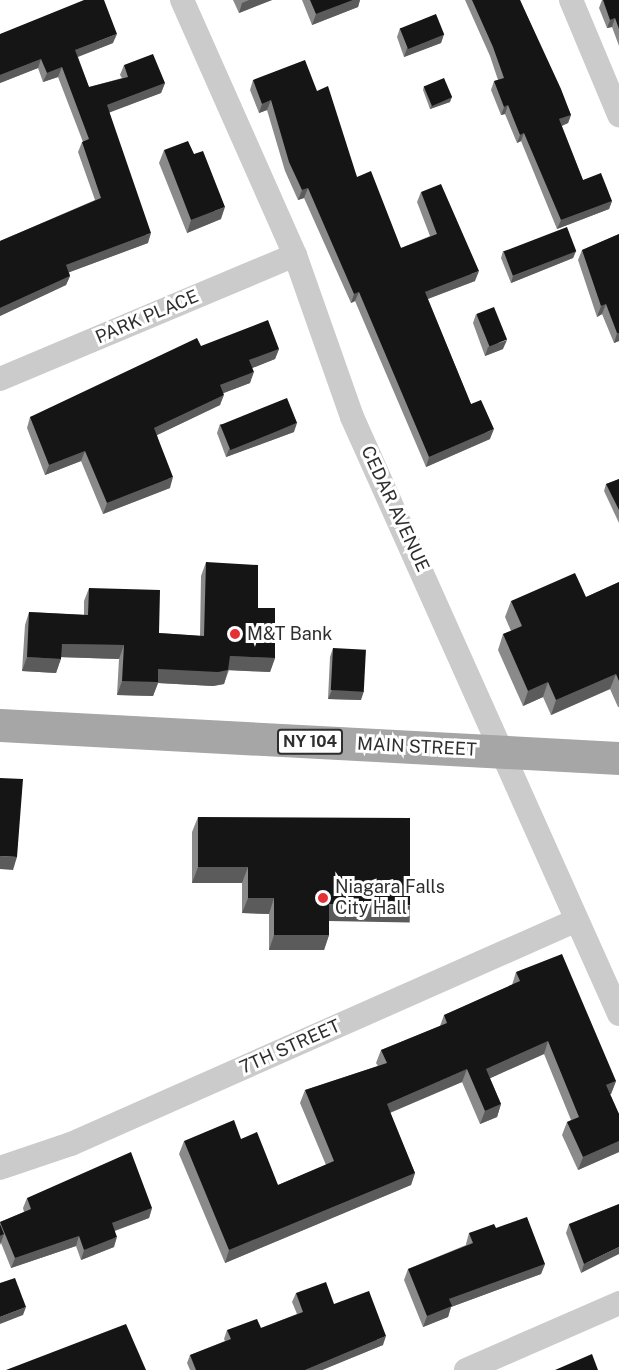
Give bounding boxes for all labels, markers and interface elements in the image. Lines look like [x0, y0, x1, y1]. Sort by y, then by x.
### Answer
street label: PARK PLACE [92, 286, 202, 348]
street label: CEDAR AVENUE [356, 443, 434, 575]
place label: M&T Bank [247, 623, 332, 645]
marker: M&T Bank [228, 627, 242, 641]
road number: NY 104 [276, 729, 344, 755]
street label: MAIN STREET [357, 733, 477, 761]
place label: Niagara Falls City Hall [335, 877, 445, 920]
marker: Niagara Falls City Hall [316, 891, 330, 905]
street label: 7TH STREET [236, 1015, 344, 1079]

